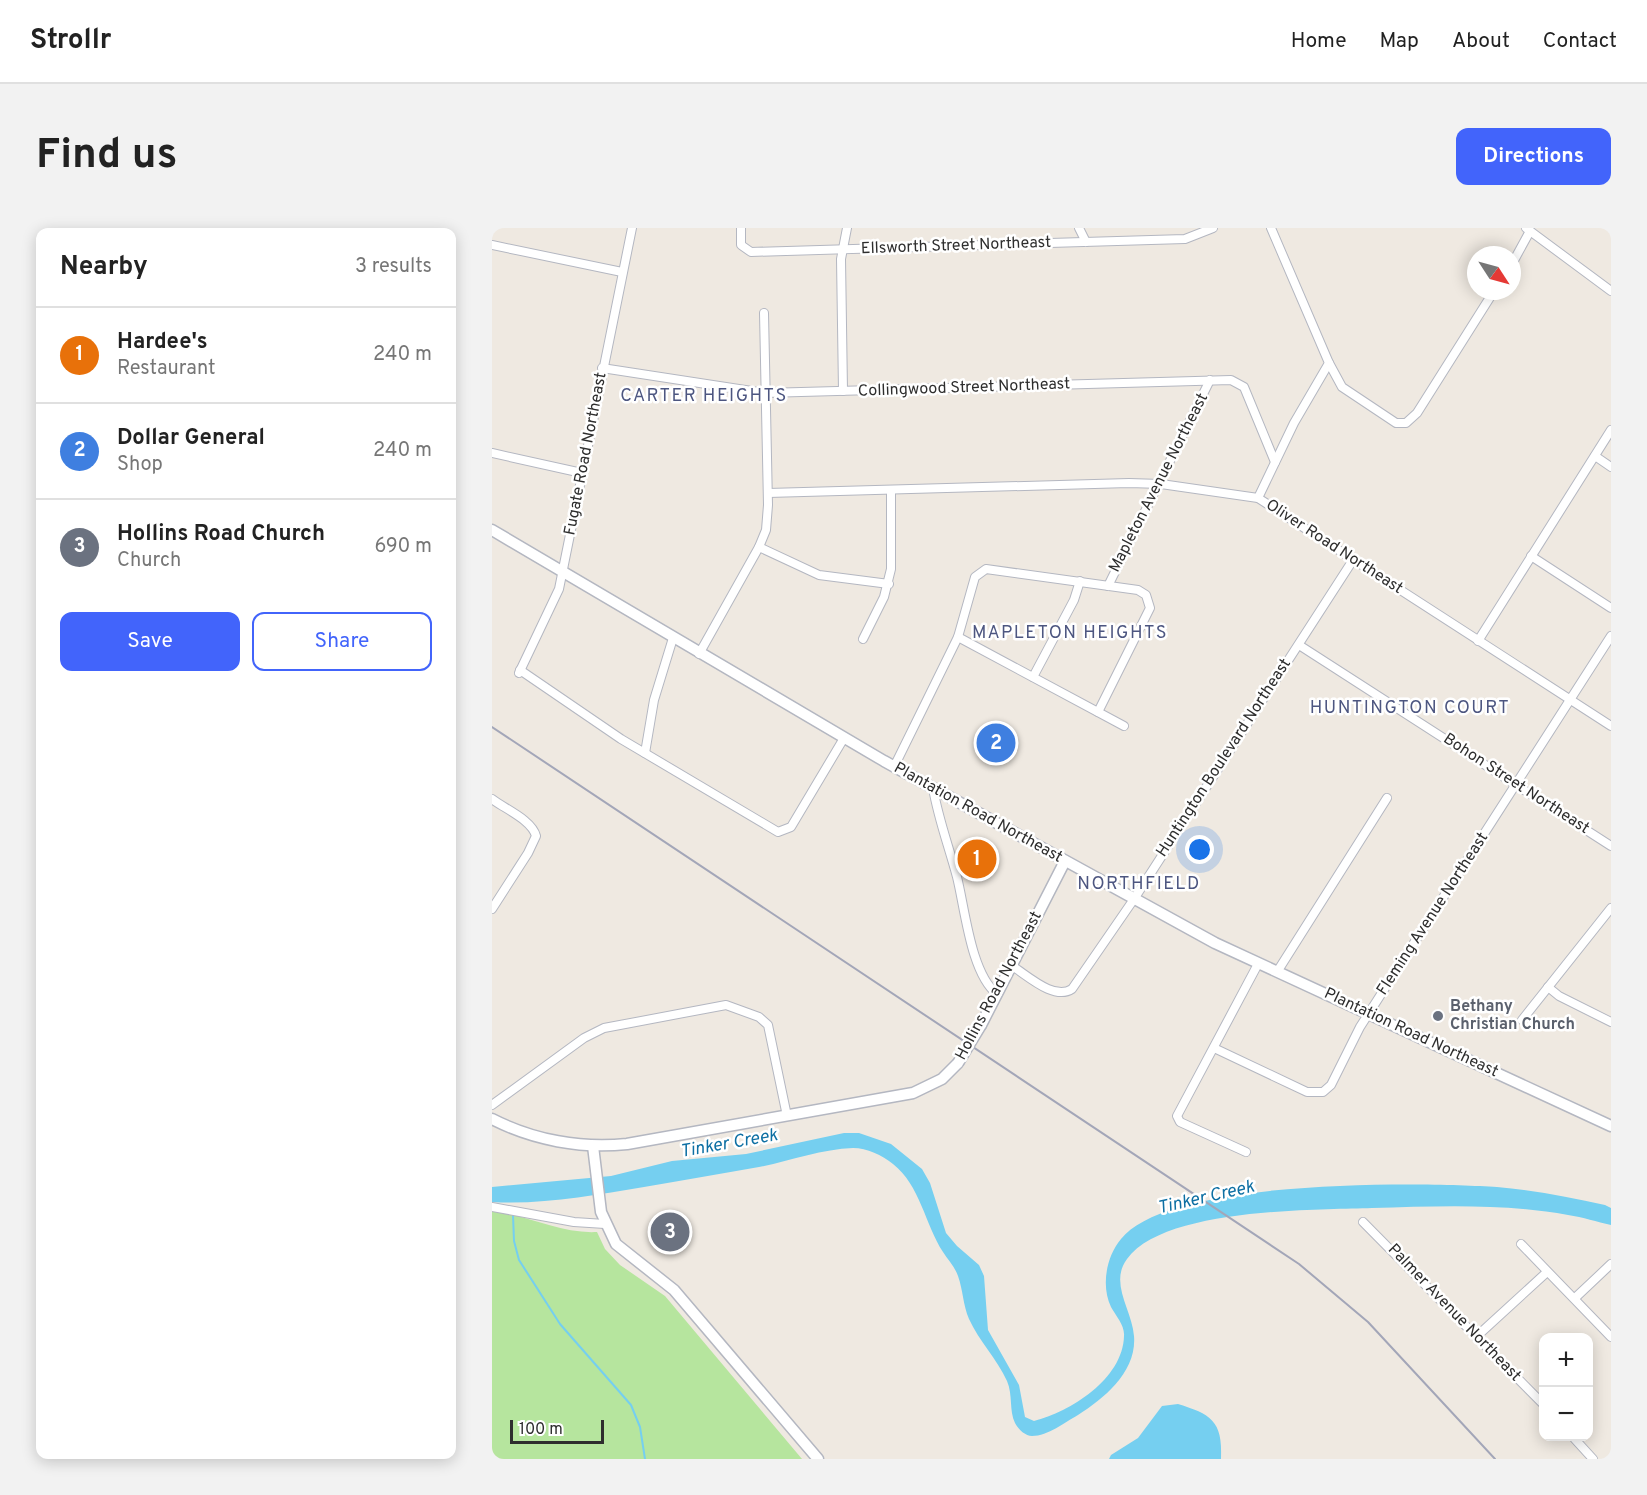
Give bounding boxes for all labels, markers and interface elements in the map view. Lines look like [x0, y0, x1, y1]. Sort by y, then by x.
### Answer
text: Strollr [30, 23, 112, 59]
text: Home [1291, 28, 1347, 55]
text: Map [1380, 28, 1419, 55]
text: About [1452, 28, 1510, 55]
text: Contact [1543, 28, 1617, 55]
button: Directions [1456, 128, 1611, 185]
text: Find us [36, 130, 177, 183]
street label: Ellsworth Street Northeast [861, 233, 1051, 259]
north arrow [1467, 246, 1521, 300]
text: Nearby [60, 251, 148, 284]
text: 3 results [355, 254, 432, 280]
text: Hardee's [117, 329, 208, 356]
text: 1 [76, 342, 84, 368]
text: 240 m [373, 342, 432, 368]
text: Restaurant [117, 356, 216, 382]
street label: Fugate Road Northeast [560, 371, 612, 537]
street label: Collingwood Street Northeast [858, 374, 1070, 402]
district label: CARTER HEIGHTS [620, 385, 788, 408]
street label: Mapleton Avenue Northeast [1105, 390, 1213, 576]
text: Dollar General [117, 425, 265, 452]
text: 2 [73, 438, 86, 464]
text: 240 m [373, 438, 432, 464]
text: Shop [117, 452, 163, 478]
street label: Oliver Road Northeast [1262, 495, 1406, 599]
text: Hollins Road Church [117, 521, 325, 548]
text: 3 [74, 534, 86, 560]
text: 690 m [375, 534, 432, 560]
text: Church [117, 548, 181, 574]
button: Save [60, 612, 240, 671]
button: Share [252, 612, 432, 671]
district label: MAPLETON HEIGHTS [972, 622, 1168, 645]
street label: Huntington Boulevard Northeast [1152, 655, 1296, 861]
district label: HUNTINGTON COURT [1310, 697, 1510, 720]
pin: 2 [976, 720, 1016, 766]
street label: Bohon Street Northeast [1439, 729, 1593, 839]
street label: Plantation Road Northeast [890, 758, 1066, 868]
street label: Fleming Avenue Northeast [1373, 829, 1493, 999]
your location [1185, 835, 1214, 864]
pin: 1 [958, 836, 996, 882]
district label: NORTHFIELD [1077, 873, 1201, 896]
street label: Hollins Road Northeast [951, 908, 1047, 1064]
street label: Plantation Road Northeast [1321, 984, 1501, 1082]
place label: Bethany Christian Church [1450, 997, 1575, 1035]
marker: Bethany Christian Church [1431, 1009, 1445, 1023]
water label: Tinker Creek [679, 1124, 780, 1164]
water label: Tinker Creek [1155, 1176, 1257, 1220]
pin: 3 [650, 1210, 690, 1254]
street label: Palmer Avenue Northeast [1383, 1240, 1525, 1386]
map controls [1539, 1333, 1593, 1441]
button: + [1539, 1333, 1593, 1387]
button: − [1539, 1387, 1593, 1441]
scale bar [510, 1417, 604, 1444]
text: 100 m [519, 1420, 563, 1440]

